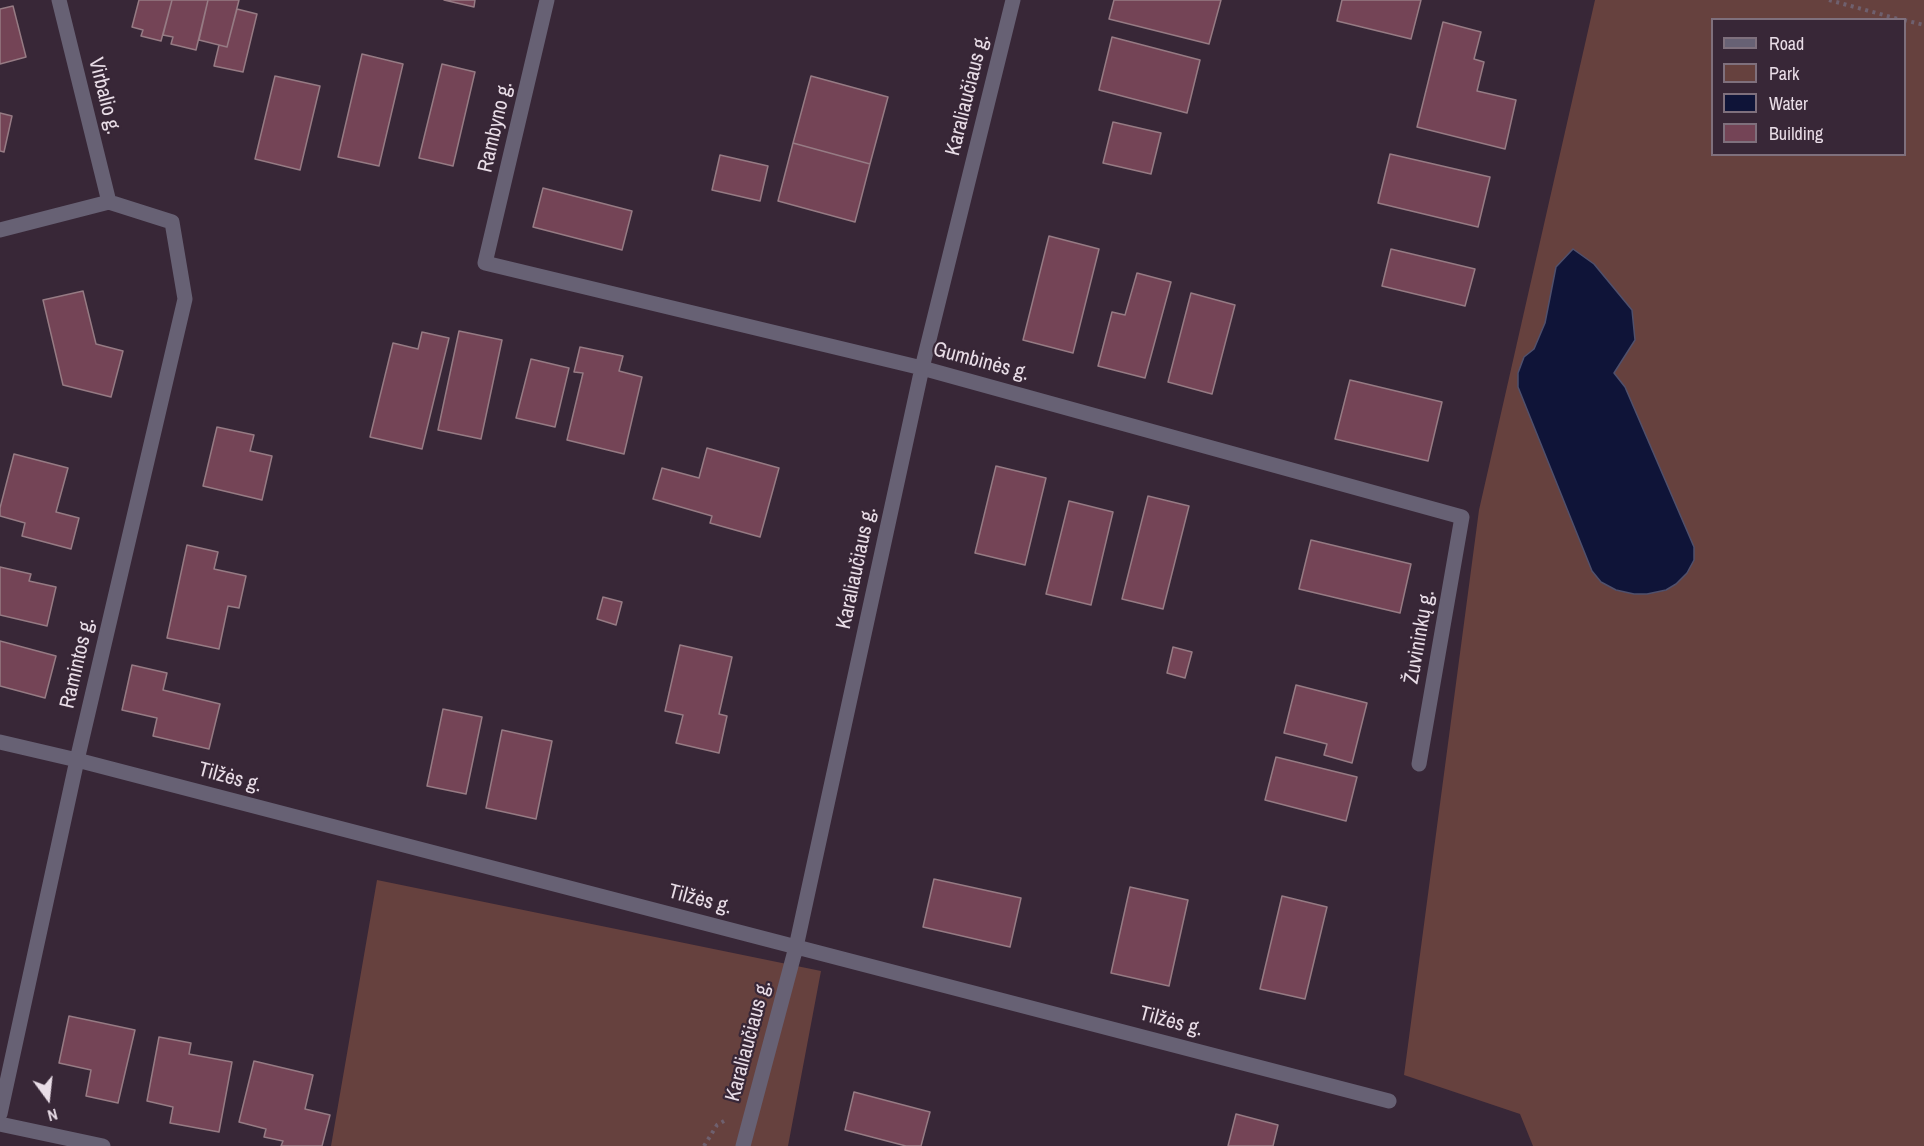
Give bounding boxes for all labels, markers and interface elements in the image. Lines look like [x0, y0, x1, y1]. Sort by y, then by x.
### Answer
legend [1711, 18, 1906, 156]
text: Road [1769, 31, 1804, 56]
street label: Karaliaučiaus g. [941, 32, 995, 158]
street label: Virbalio g. [82, 55, 126, 137]
text: Park [1769, 61, 1799, 86]
street label: Rambyno g. [473, 79, 519, 175]
text: Water [1769, 91, 1808, 116]
text: Building [1769, 121, 1823, 146]
street label: Gumbinės g. [930, 337, 1032, 387]
street label: Karaliaučiaus g. [832, 505, 882, 631]
street label: Žuvininkų g. [1399, 588, 1441, 686]
street label: Ramintos g. [55, 615, 101, 711]
street label: Tilžės g. [195, 757, 265, 799]
street label: Tilžės g. [665, 879, 735, 921]
street label: Karaliaučiaus g. [721, 978, 777, 1104]
street label: Tilžės g. [1136, 1001, 1206, 1043]
north arrow [18, 1068, 78, 1128]
text: N [45, 1104, 60, 1127]

